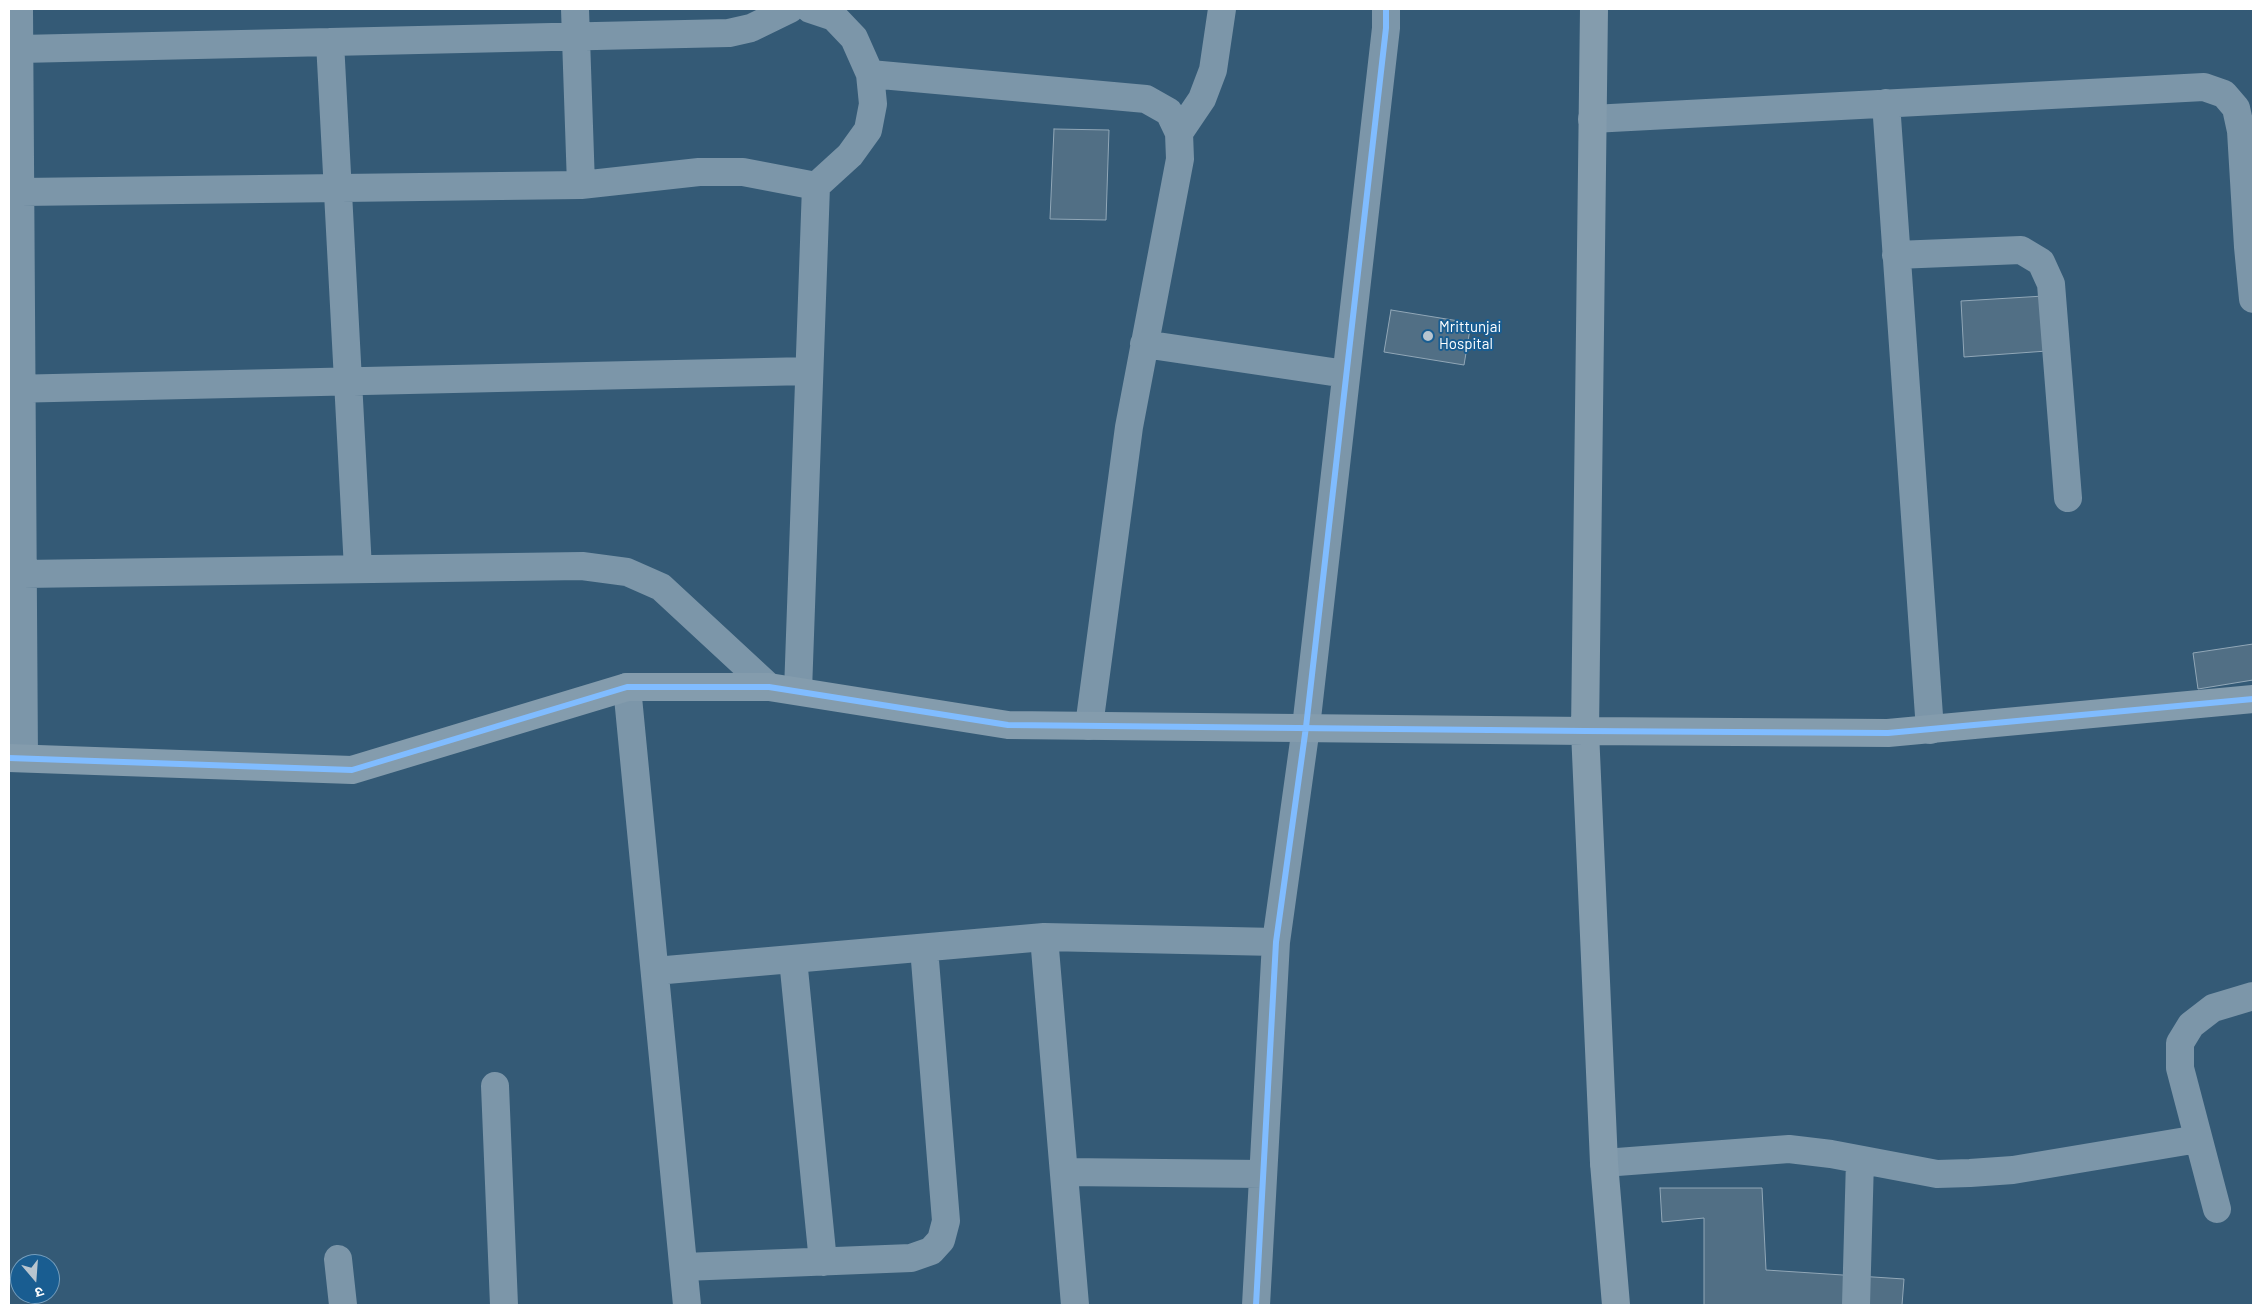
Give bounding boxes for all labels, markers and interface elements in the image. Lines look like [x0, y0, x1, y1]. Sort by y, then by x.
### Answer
place label: Mrittunjai Hospital [1439, 318, 1501, 353]
marker: Mrittunjai Hospital [1421, 329, 1435, 343]
north arrow [10, 1254, 60, 1304]
text: उ [33, 1283, 46, 1302]

